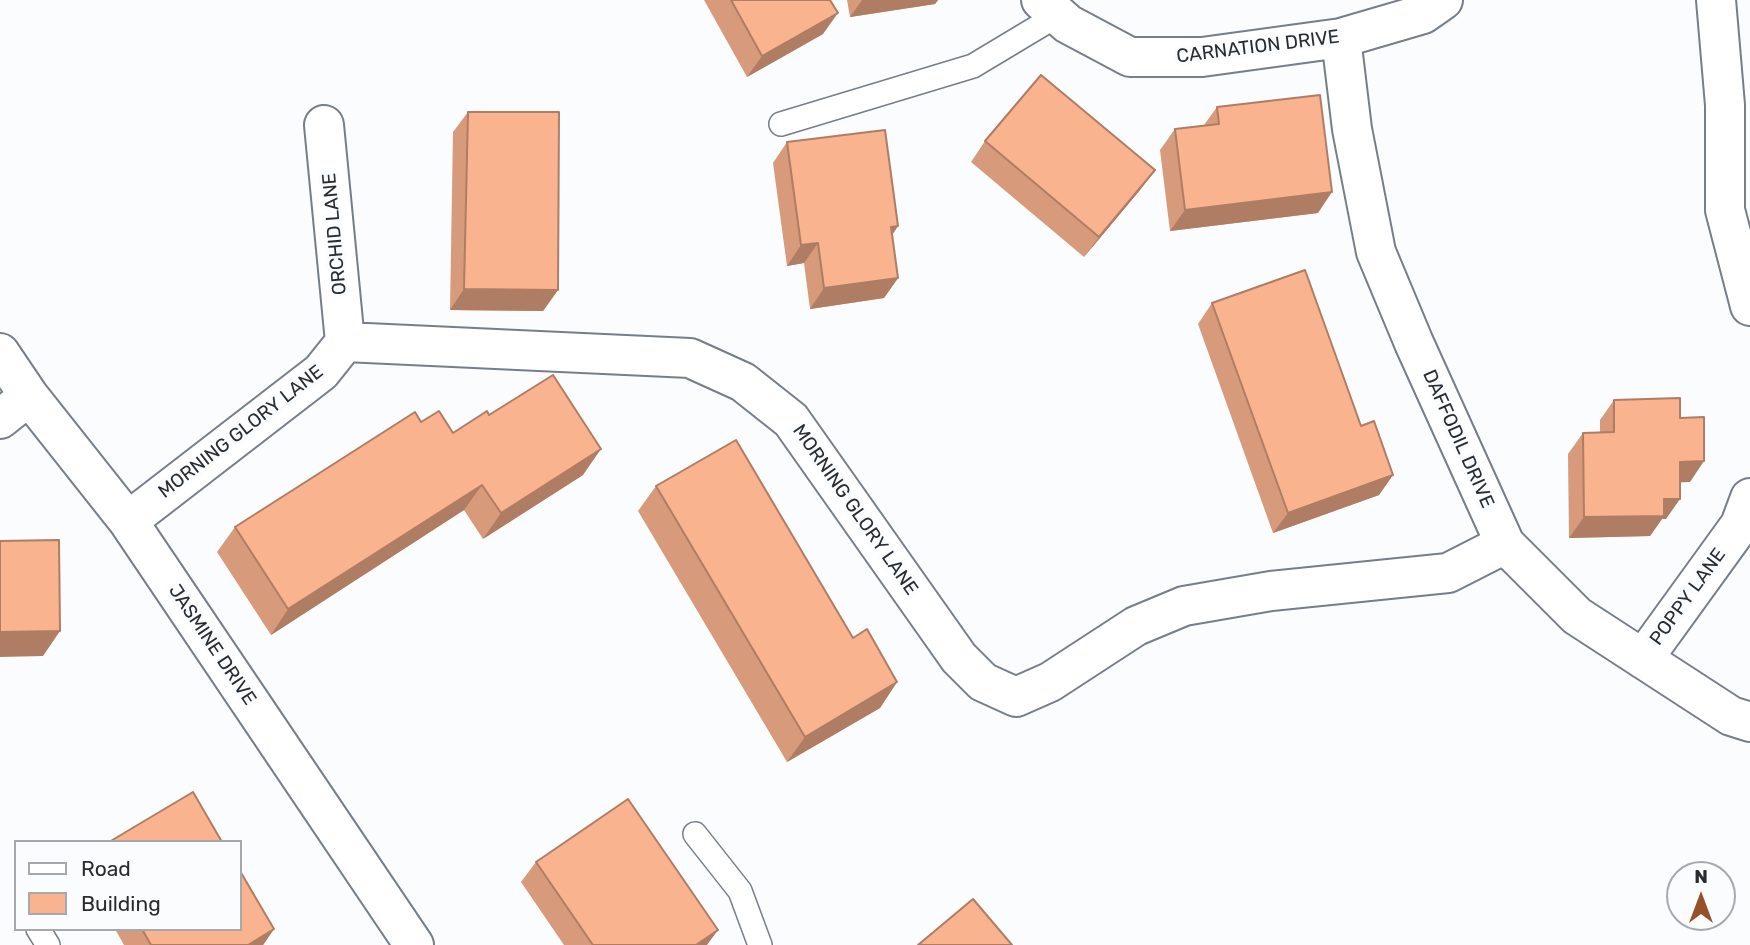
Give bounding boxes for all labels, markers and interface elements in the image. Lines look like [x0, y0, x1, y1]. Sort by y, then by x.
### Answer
street label: CARNATION DRIVE [1175, 26, 1341, 68]
street label: ORCHID LANE [318, 172, 352, 296]
street label: MORNING GLORY LANE [154, 361, 328, 503]
street label: DAFFODIL DRIVE [1417, 366, 1499, 512]
street label: MORNING GLORY LANE [787, 420, 923, 600]
street label: POPPY LANE [1645, 544, 1731, 650]
street label: JASMINE DRIVE [163, 580, 261, 710]
legend [14, 840, 242, 931]
text: Road [81, 856, 131, 881]
north arrow [1666, 861, 1736, 931]
text: N [1694, 865, 1708, 888]
text: Building [81, 891, 161, 916]

